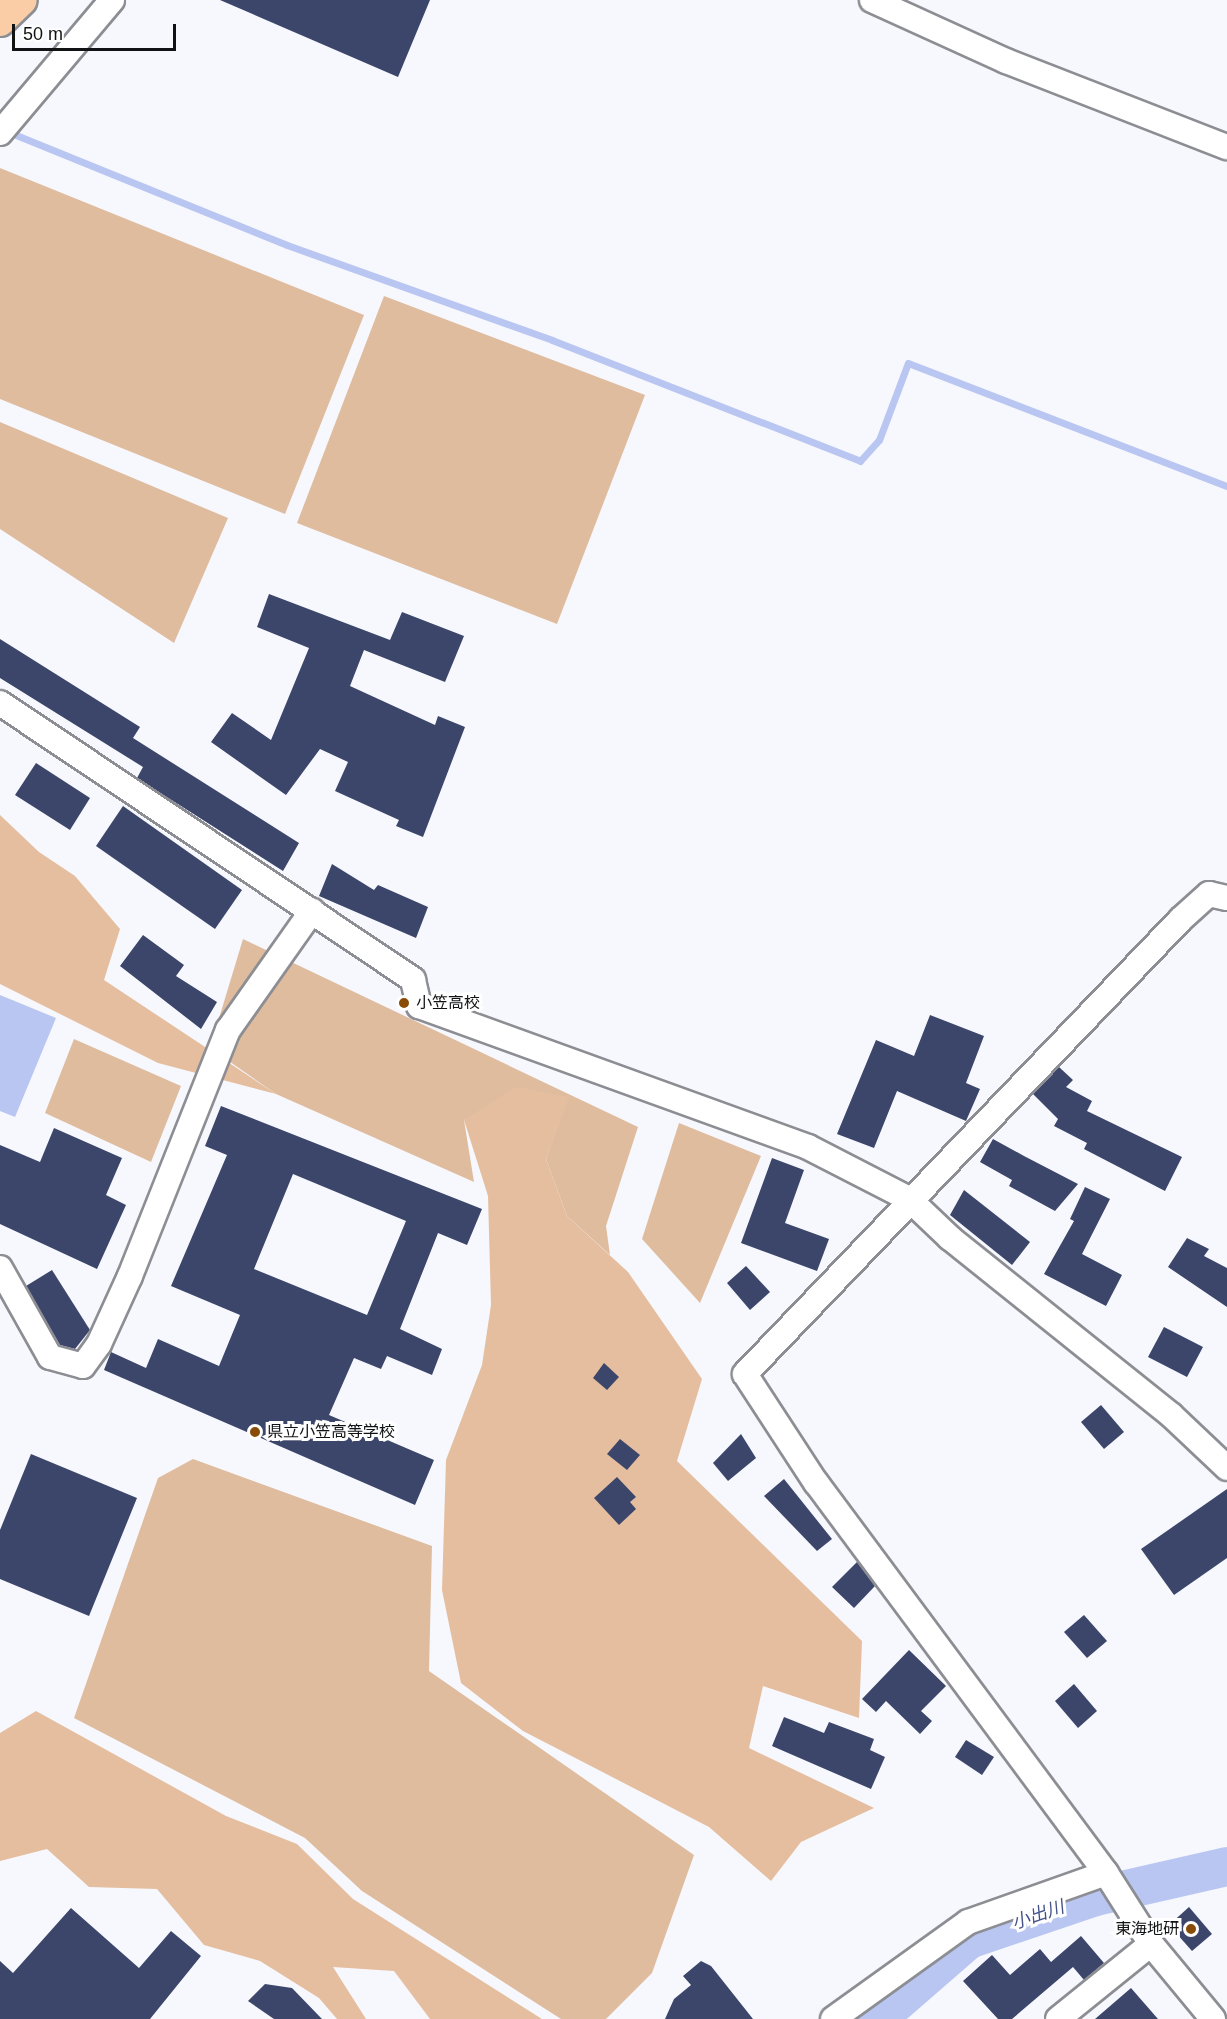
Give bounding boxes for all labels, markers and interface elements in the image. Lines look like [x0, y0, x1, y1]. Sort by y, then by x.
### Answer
scale bar [15, 12, 178, 50]
text: 50 m [23, 24, 63, 44]
place label: 小笠高校 [416, 993, 480, 1013]
marker: 小笠高校 [397, 996, 411, 1010]
place label: 県立小笠高等学校 [267, 1422, 395, 1442]
marker: 県立小笠高等学校 [248, 1425, 262, 1439]
water label: 小出川 [1009, 1896, 1067, 1934]
place label: 東海地研 [1115, 1919, 1179, 1939]
marker: 東海地研 [1184, 1922, 1198, 1936]

